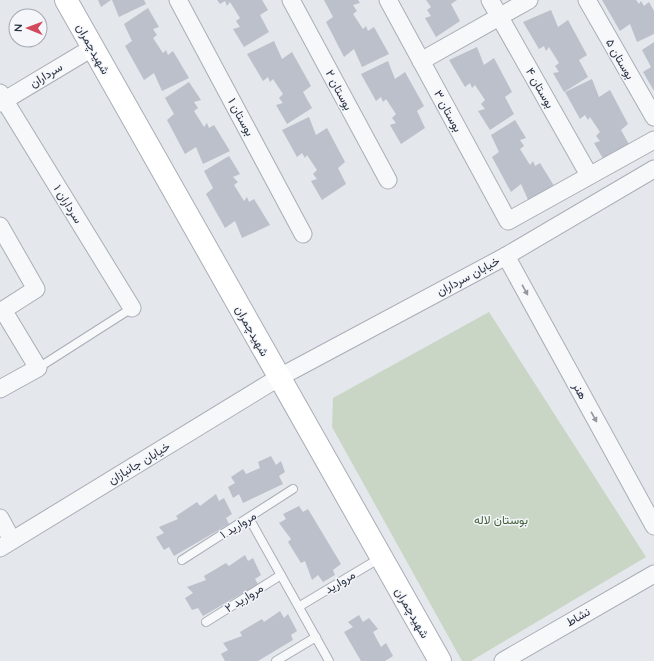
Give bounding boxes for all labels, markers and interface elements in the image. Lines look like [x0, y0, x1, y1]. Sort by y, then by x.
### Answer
north arrow [8, 8, 48, 48]
street label: شهیدچمران [72, 21, 114, 77]
text: N [11, 24, 25, 32]
street label: بوستان ۵ [602, 36, 638, 82]
street label: سرداران [26, 59, 66, 91]
street label: بوستان ۴ [522, 65, 558, 111]
street label: بوستان ۲ [322, 67, 356, 113]
street label: بوستان ۳ [430, 87, 466, 135]
street label: بوستان ۱ [224, 95, 258, 139]
street label: سرداران ۱ [50, 182, 86, 226]
street label: خیابان سرداران [434, 253, 502, 299]
one-way arrow [521, 284, 528, 296]
street label: شهیدچمران [231, 303, 273, 359]
street label: هنر [568, 379, 591, 402]
one-way arrow [591, 411, 597, 422]
street label: خیابان جانبازان [105, 438, 173, 488]
street label: مروارید ۱ [217, 508, 259, 542]
park label: بوستان لاله [474, 512, 528, 528]
street label: مروارید [322, 567, 358, 597]
street label: مروارید ۲ [222, 580, 266, 616]
street label: شهیدچمران [391, 585, 433, 641]
street label: نشاط [563, 604, 593, 629]

